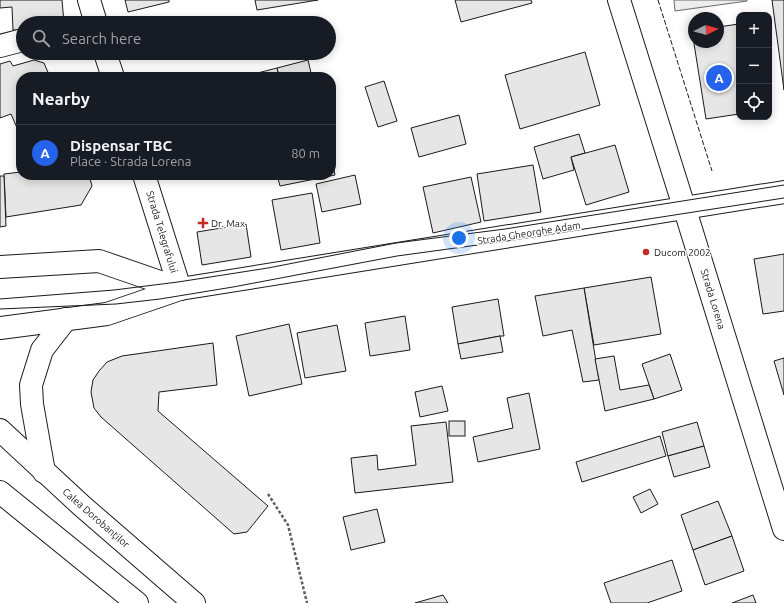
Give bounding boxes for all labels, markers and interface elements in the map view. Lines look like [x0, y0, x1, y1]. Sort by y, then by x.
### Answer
north arrow [688, 12, 724, 48]
map controls [736, 12, 772, 120]
button: + [736, 12, 772, 48]
search box [16, 16, 336, 60]
icon: search [30, 27, 52, 49]
text: Search here [62, 30, 141, 47]
button: − [736, 48, 772, 84]
pin: A [706, 63, 732, 93]
button: locate [736, 84, 772, 120]
text: Nearby [32, 89, 90, 108]
text: Dispensar TBC [70, 137, 172, 154]
text: A [40, 146, 50, 160]
text: 80 m [291, 146, 320, 160]
text: Place · Strada Lorena [70, 154, 191, 168]
street label: Strada Telegrafului [144, 190, 180, 274]
marker: Dr. Max [198, 218, 208, 228]
place label: Dr. Max [211, 218, 245, 229]
street label: Strada Gheorghe Adam [477, 219, 581, 247]
your location [449, 228, 469, 248]
marker: Ducom 2002 [641, 247, 651, 257]
place label: Ducom 2002 [654, 247, 711, 258]
street label: Strada Lorena [699, 268, 727, 330]
street label: Calea Dorobanților [60, 486, 132, 550]

